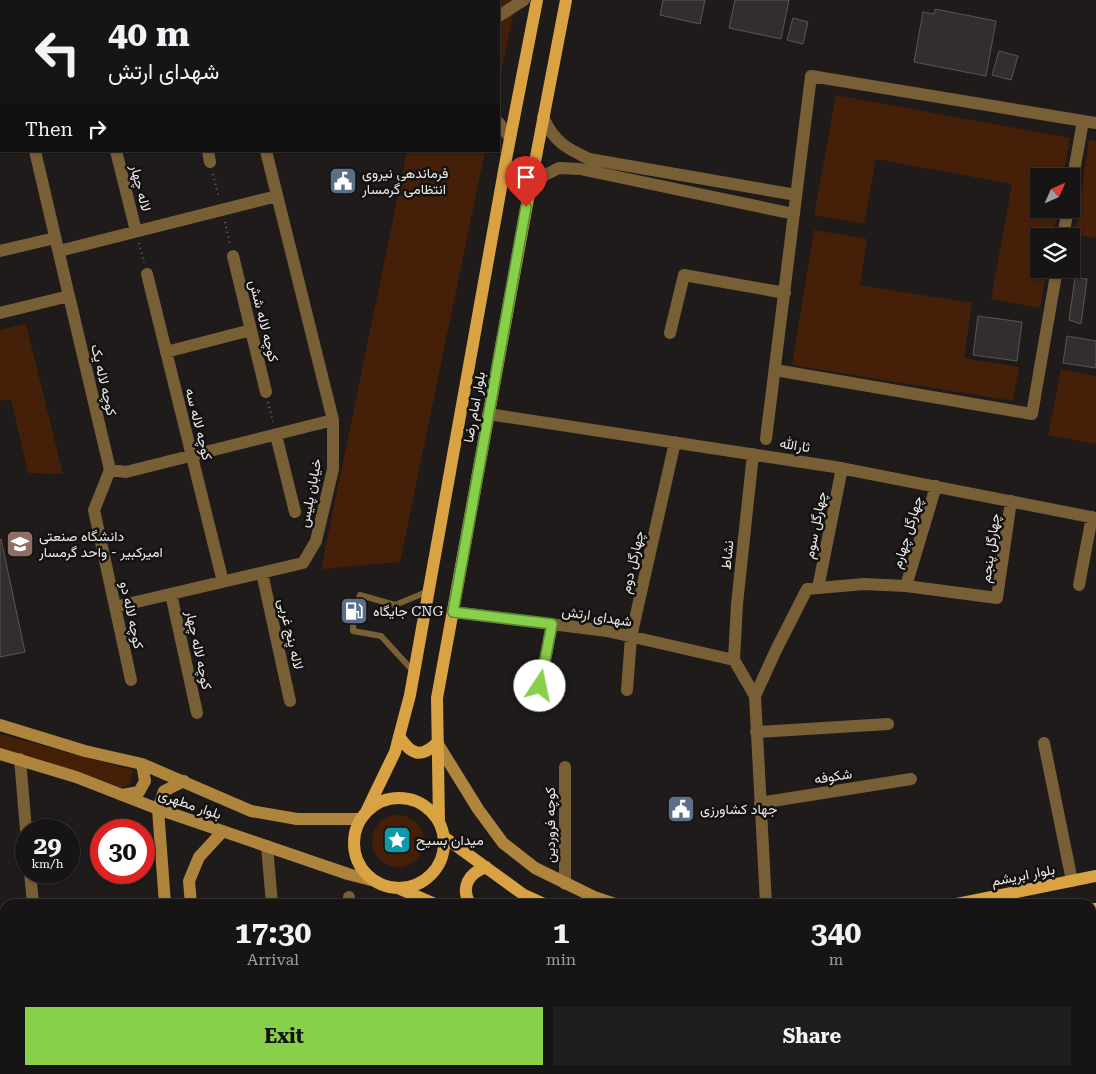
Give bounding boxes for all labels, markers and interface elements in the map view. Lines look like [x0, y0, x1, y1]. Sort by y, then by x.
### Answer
text: 40 m [108, 14, 190, 55]
icon: left [25, 20, 90, 85]
text: شهدای ارتش [108, 59, 219, 84]
icon: right [83, 115, 111, 143]
text: Then [25, 118, 73, 141]
pin [505, 156, 547, 207]
street label: لاله چهار [125, 162, 155, 214]
icon: arrive [512, 163, 540, 191]
place label: فرماندهی نیروی انتظامی گرمسار [361, 165, 448, 198]
public building icon: فرماندهی نیروی انتظامی گرمسار [328, 166, 358, 196]
north arrow [1030, 168, 1080, 218]
map controls [1030, 168, 1080, 278]
button: layers [1030, 228, 1080, 278]
street label: کوچه لاله شش [244, 278, 282, 364]
street label: کوچه لاله یک [86, 343, 120, 418]
street label: بلوار امام رضا [460, 370, 489, 444]
street label: کوچه لاله سه [180, 386, 216, 462]
street label: ثارالله [778, 435, 812, 456]
street label: خیابان پلیس [295, 457, 327, 529]
street label: چهارگل سوم [801, 490, 831, 560]
street label: چهارگل چهارم [888, 494, 927, 571]
street label: چهارگل پنجم [977, 512, 1005, 584]
place label: دانشگاه صنعتی امیرکبیر - واحد گرمسار [38, 528, 163, 561]
school or university icon: دانشگاه صنعتی امیرکبیر - واحد گرمسار [5, 529, 35, 559]
street label: چهارگل دوم [617, 529, 649, 595]
street label: نشاط [717, 539, 737, 571]
street label: کوچه لاله دو [115, 580, 147, 651]
fuel station icon: جایگاه CNG [339, 596, 369, 626]
street label: لاله پنج غربی [272, 597, 307, 672]
place label: جایگاه CNG [373, 603, 444, 620]
street label: شهدای ارتش [561, 603, 633, 630]
street label: کوچه لاله چهار [181, 608, 215, 691]
position arrow [513, 659, 565, 711]
street label: شکوفه [813, 765, 853, 788]
street label: بلوار مطهری [156, 786, 224, 823]
street label: کوچه فروردین [542, 787, 560, 863]
public building icon: جهاد کشاورزی [666, 794, 696, 824]
place label: جهاد کشاورزی [700, 801, 777, 818]
speed limit sign: 30 [90, 819, 155, 884]
place icon: میدان بسیح [382, 825, 412, 855]
text: 29 [33, 831, 62, 860]
place label: میدان بسیح [416, 832, 484, 851]
text: km/h [31, 857, 64, 871]
street label: بلوار ابریشم [990, 861, 1056, 890]
text: 17:30 [235, 915, 311, 950]
text: 1 [553, 915, 569, 950]
text: 340 [811, 915, 861, 950]
text: Arrival [247, 950, 299, 969]
text: min [546, 950, 576, 969]
text: m [829, 950, 843, 969]
button: Exit [25, 1007, 543, 1065]
button: Share [553, 1007, 1071, 1065]

